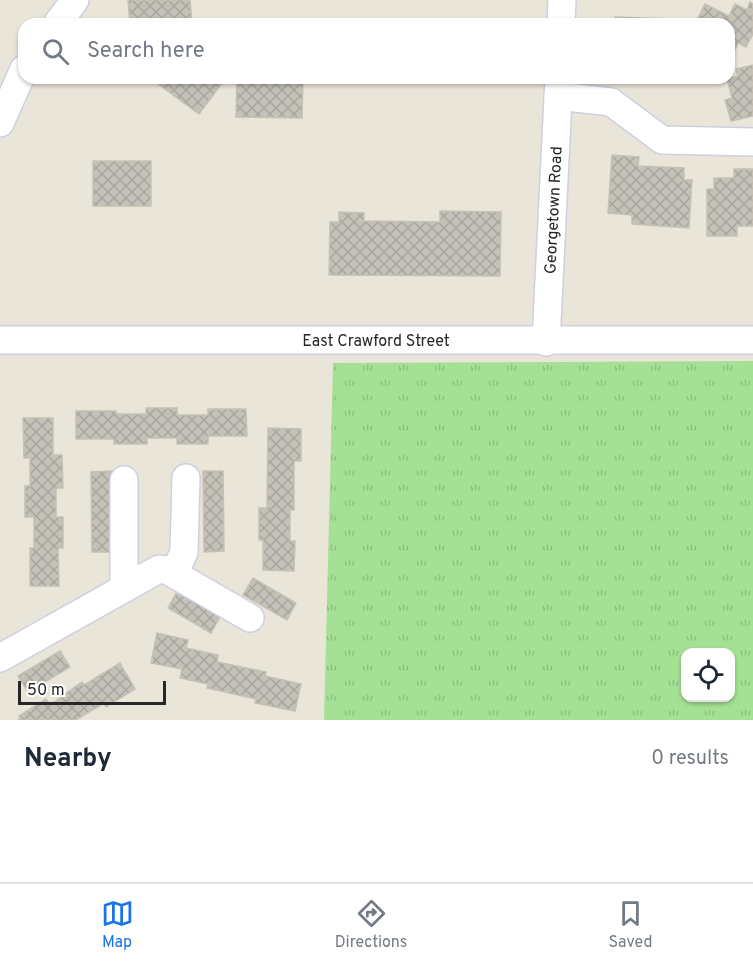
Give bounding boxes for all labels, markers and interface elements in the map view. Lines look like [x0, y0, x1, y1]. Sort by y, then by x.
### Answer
search box [18, 18, 735, 84]
icon: search [39, 35, 72, 68]
text: Search here [87, 38, 205, 65]
street label: Georgetown Road [541, 146, 568, 275]
street label: East Crawford Street [302, 332, 450, 352]
map controls [681, 648, 735, 702]
button: locate [681, 648, 735, 702]
scale bar [18, 678, 166, 706]
text: 50 m [27, 681, 65, 701]
text: Nearby [24, 743, 112, 776]
text: 0 results [651, 746, 729, 772]
tab: Map [101, 897, 134, 953]
tab: Directions [335, 897, 407, 953]
tab: Saved [608, 897, 652, 953]

